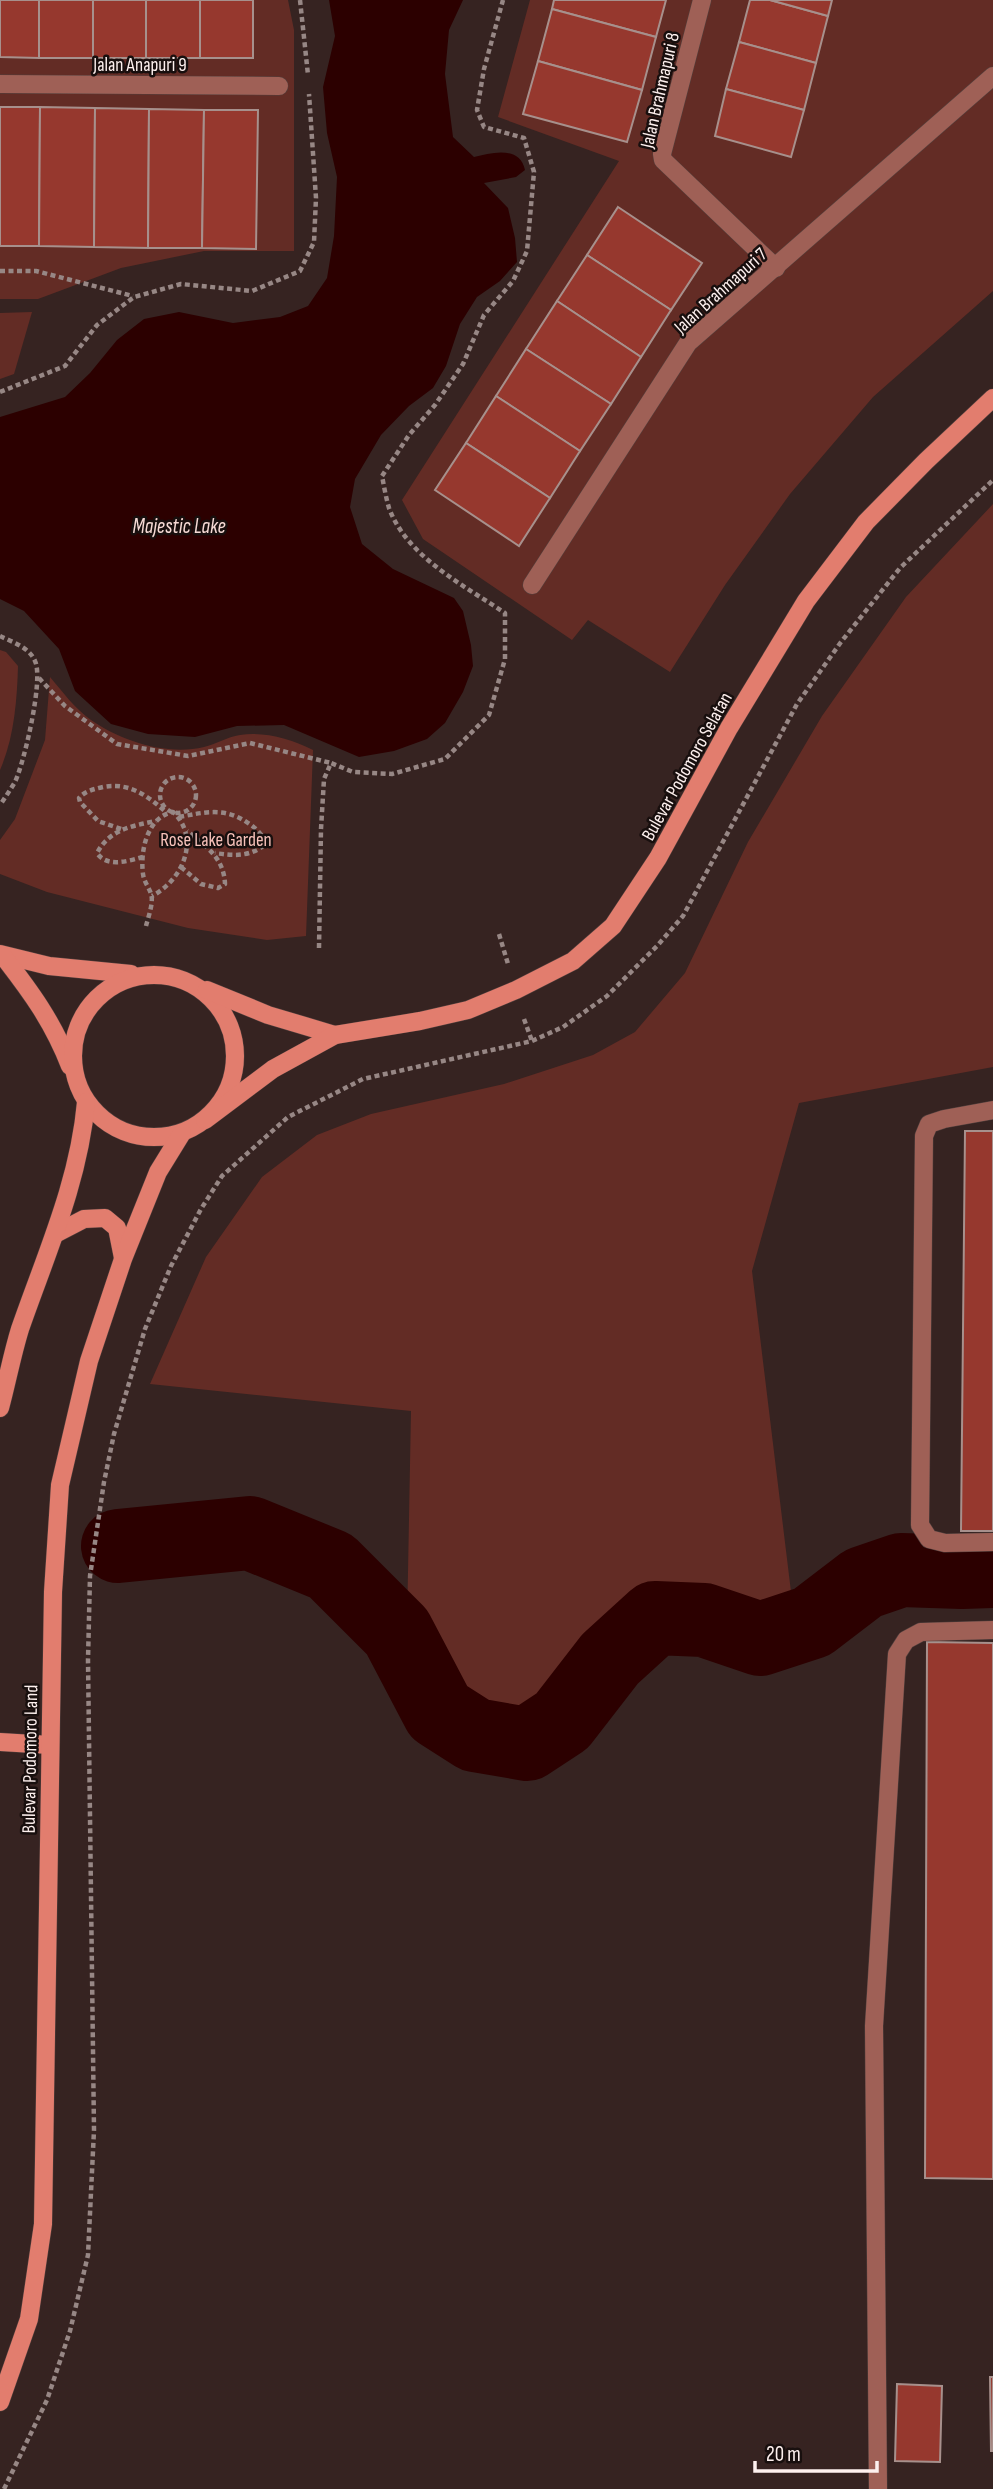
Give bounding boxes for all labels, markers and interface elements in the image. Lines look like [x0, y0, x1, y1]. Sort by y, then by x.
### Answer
street label: Jalan Brahmapuri 8 [636, 30, 685, 151]
street label: Jalan Anapuri 9 [92, 54, 187, 77]
street label: Jalan Brahmapuri 7 [669, 243, 773, 340]
water label: Majestic Lake [132, 514, 226, 539]
street label: Bulevar Podomoro Selatan [637, 689, 738, 845]
park label: Rose Lake Garden [160, 829, 272, 852]
street label: Bulevar Podomoro Land [18, 1685, 43, 1833]
scale bar [755, 2430, 878, 2474]
text: 20 m [766, 2442, 801, 2467]

